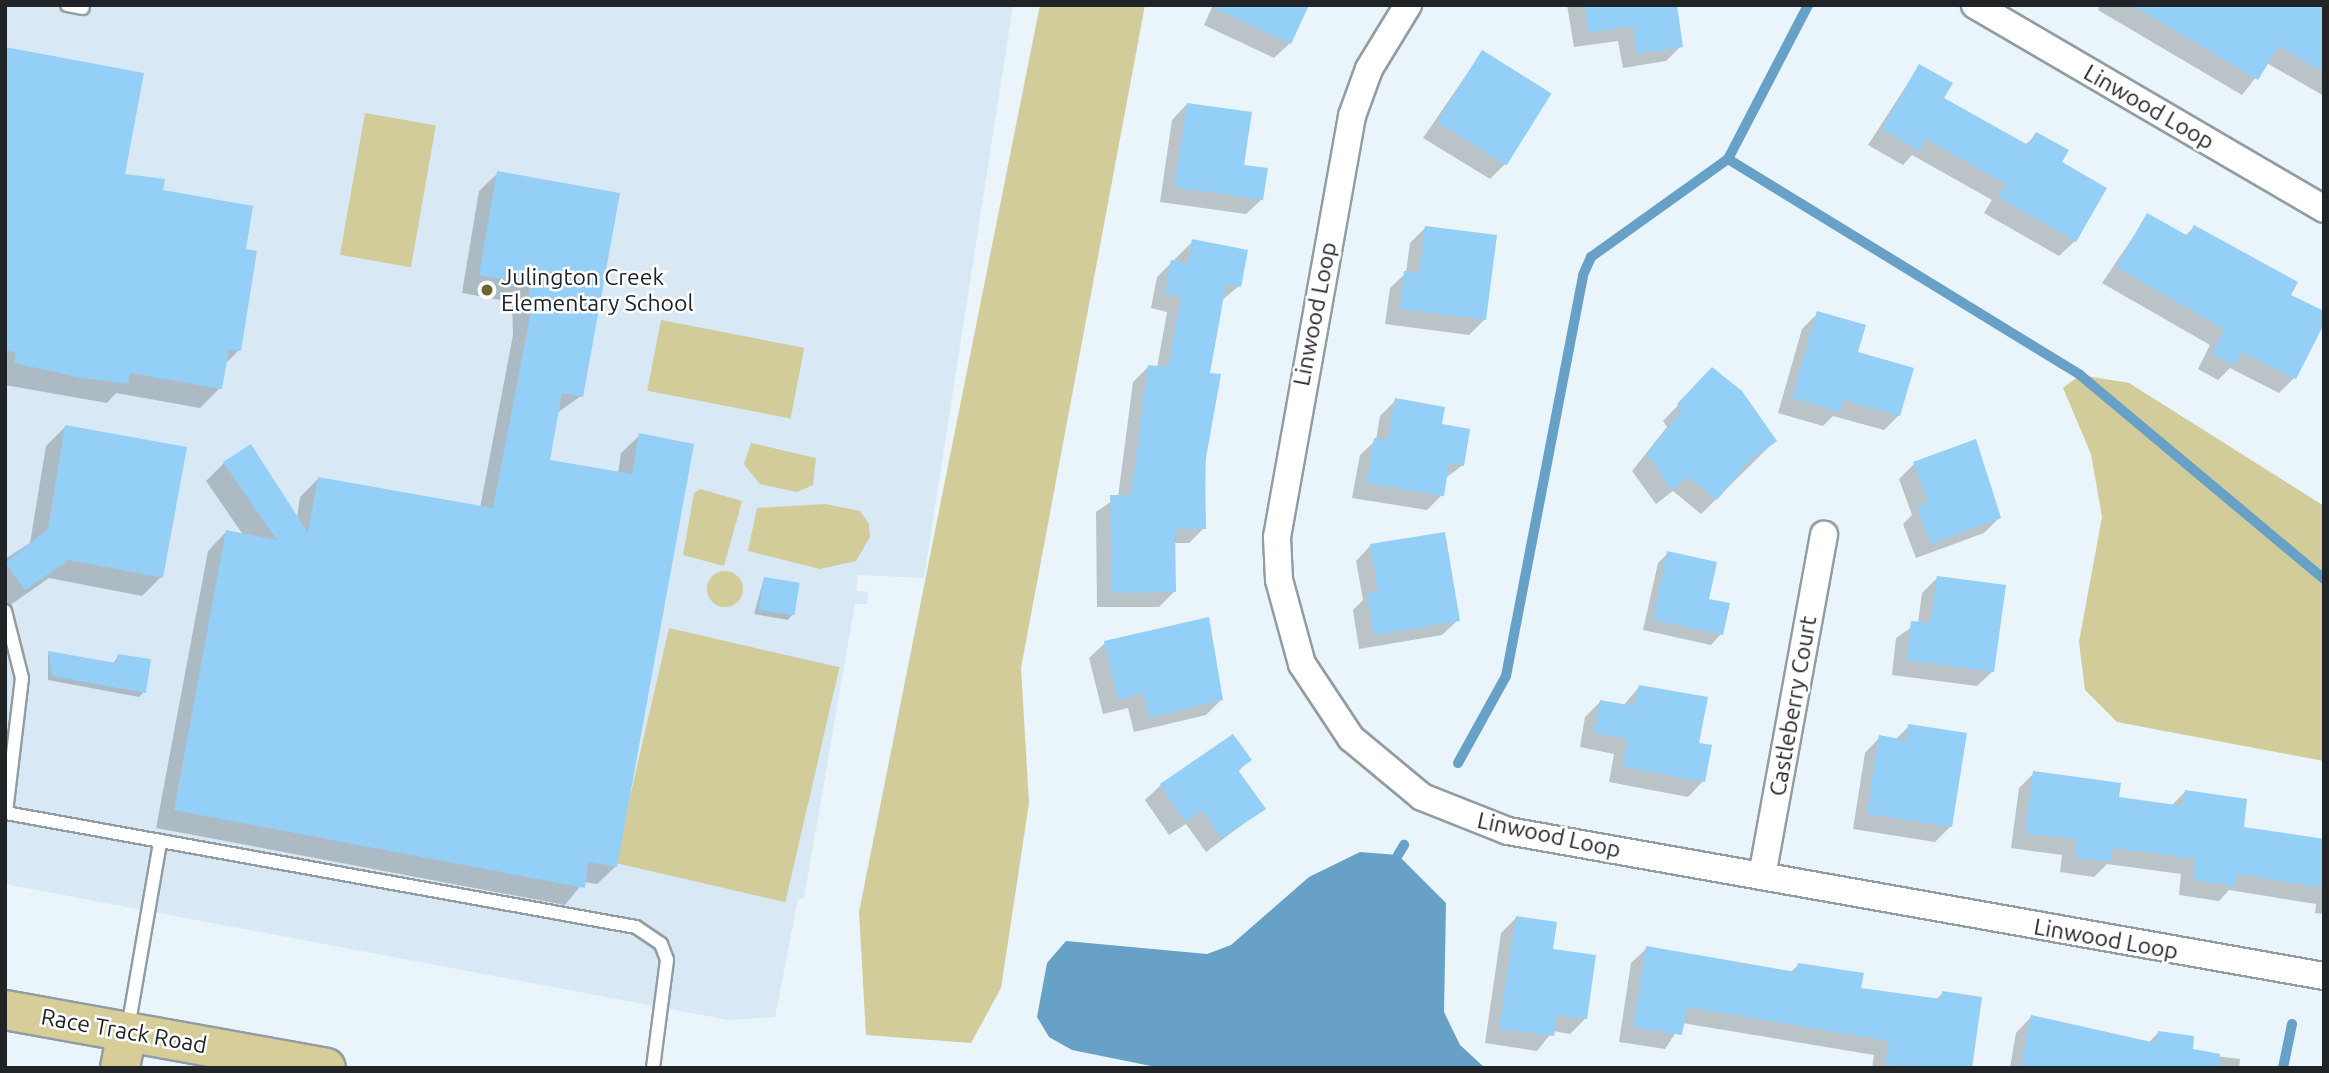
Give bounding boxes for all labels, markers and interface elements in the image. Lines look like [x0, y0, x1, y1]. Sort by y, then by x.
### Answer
street label: Linwood Loop [2079, 59, 2219, 155]
street label: Linwood Loop [1288, 240, 1342, 388]
place label: Julington Creek Elementary School [501, 263, 694, 317]
marker: Julington Creek Elementary School [479, 282, 495, 298]
street label: Castleberry Court [1764, 614, 1822, 798]
street label: Linwood Loop [1475, 806, 1623, 864]
street label: Linwood Loop [2032, 913, 2180, 965]
street label: Race Track Road [39, 1003, 209, 1059]

